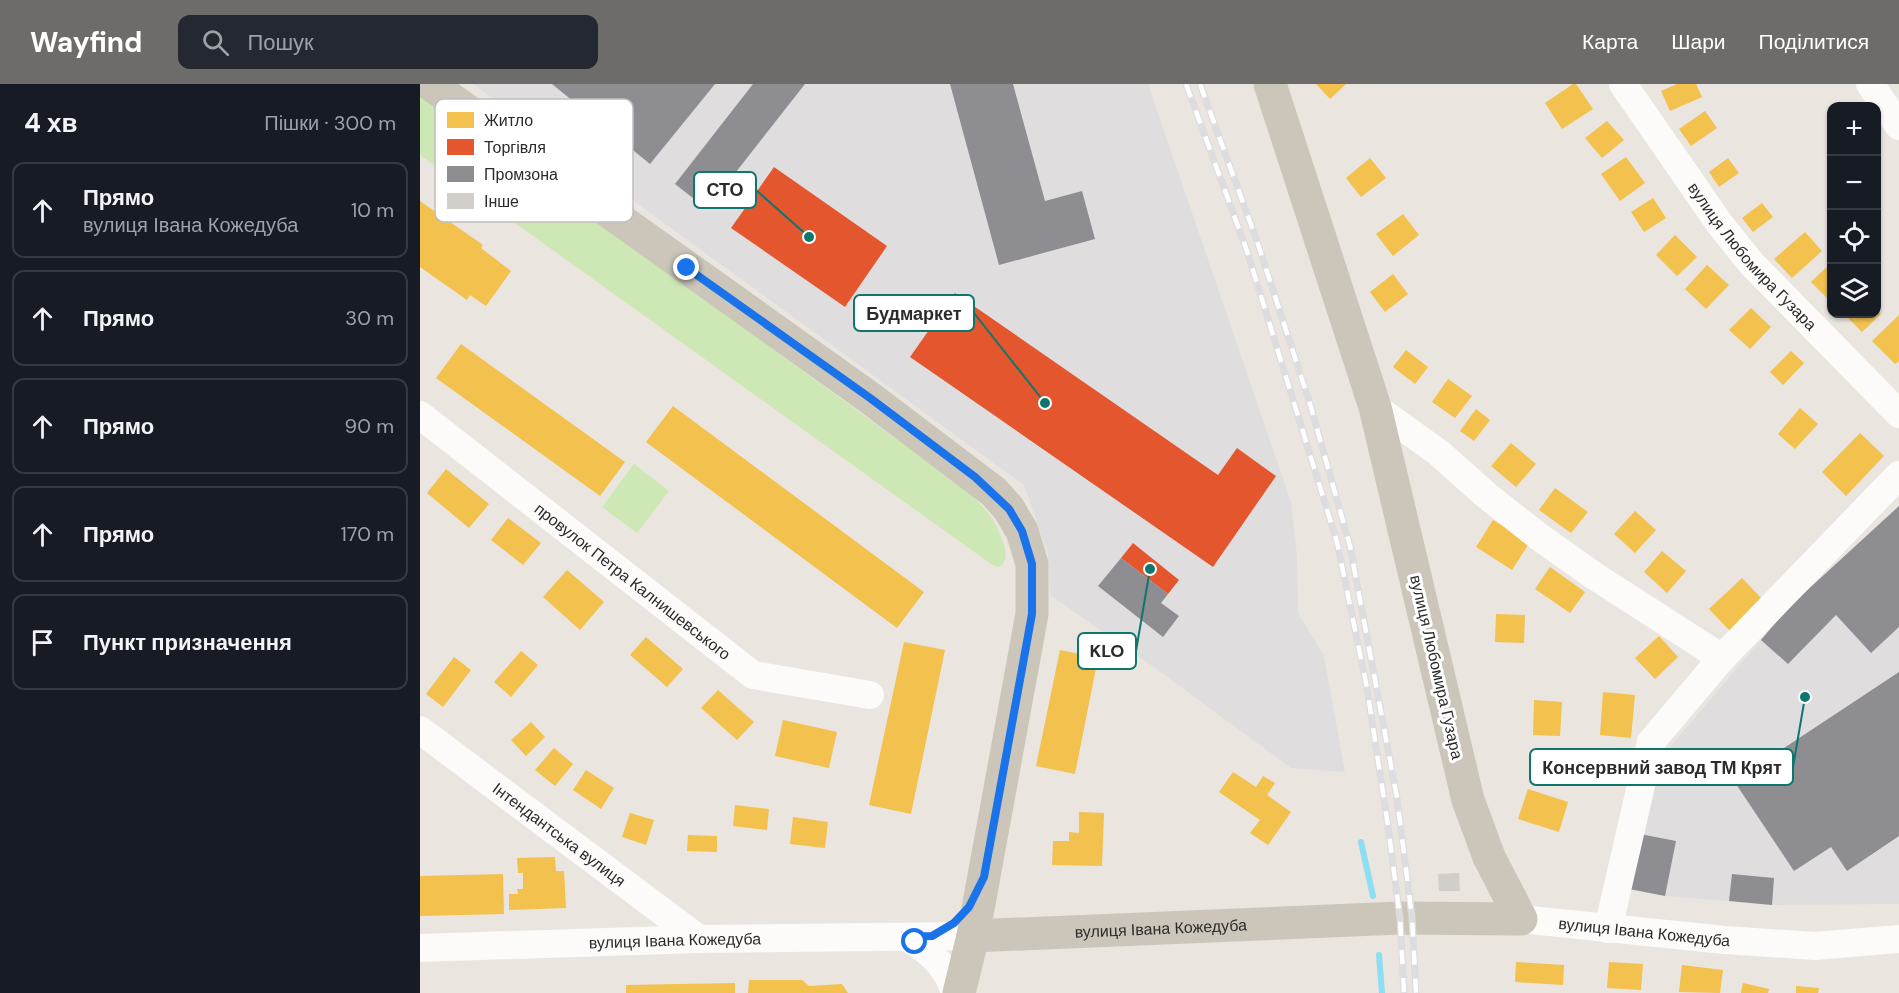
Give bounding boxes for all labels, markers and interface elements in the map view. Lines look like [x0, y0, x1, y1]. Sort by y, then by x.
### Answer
search box [178, 15, 598, 69]
text: Wayfind [30, 24, 142, 61]
icon: search [199, 26, 232, 59]
text: Пошук [247, 28, 314, 57]
text: Карта [1582, 28, 1638, 56]
text: Шари [1671, 28, 1726, 56]
text: Поділитися [1759, 28, 1869, 56]
legend [435, 99, 633, 222]
map controls [1827, 102, 1881, 318]
button: + [1827, 102, 1881, 156]
text: 4 хв [24, 106, 77, 140]
text: Пішки · 300 m [264, 110, 396, 136]
text: Житло [484, 110, 533, 131]
text: Торгівля [484, 137, 546, 158]
button: − [1827, 156, 1881, 210]
text: Промзона [484, 164, 558, 185]
callout: СТО [694, 172, 756, 208]
text: СТО [706, 178, 744, 202]
street label: вулиця Любомира Гузара [1683, 179, 1821, 335]
text: Прямо [83, 183, 154, 212]
text: Інше [484, 191, 519, 212]
icon: ahead [26, 194, 59, 227]
text: 10 m [351, 197, 394, 223]
button: locate [1827, 210, 1881, 264]
text: вулиця Івана Кожедуба [83, 212, 298, 238]
route end [673, 254, 699, 280]
button: layers [1827, 264, 1881, 318]
callout: Будмаркет [854, 295, 974, 331]
icon: ahead [26, 302, 59, 335]
text: Будмаркет [866, 302, 962, 326]
text: Прямо [83, 304, 154, 333]
text: 30 m [345, 305, 394, 331]
icon: ahead [26, 410, 59, 443]
text: Прямо [83, 412, 154, 441]
text: 90 m [345, 413, 394, 439]
street label: провулок Петра Калнишевського [530, 498, 735, 665]
icon: ahead [26, 518, 59, 551]
text: Прямо [83, 520, 154, 549]
text: 170 m [341, 521, 394, 547]
street label: вулиця Любомира Гузара [1405, 573, 1468, 761]
icon: arrive [26, 626, 59, 659]
text: Пункт призначення [83, 628, 292, 657]
callout: KLO [1078, 633, 1136, 669]
text: KLO [1090, 639, 1124, 663]
callout: Консервний завод ТМ Крят [1530, 749, 1793, 785]
text: Консервний завод ТМ Крят [1542, 756, 1782, 780]
street label: Інтендантська вулиця [488, 778, 630, 891]
street label: вулиця Івана Кожедуба [1557, 913, 1731, 951]
street label: вулиця Івана Кожедуба [1074, 914, 1248, 943]
street label: вулиця Івана Кожедуба [588, 928, 761, 954]
route start [901, 928, 927, 954]

